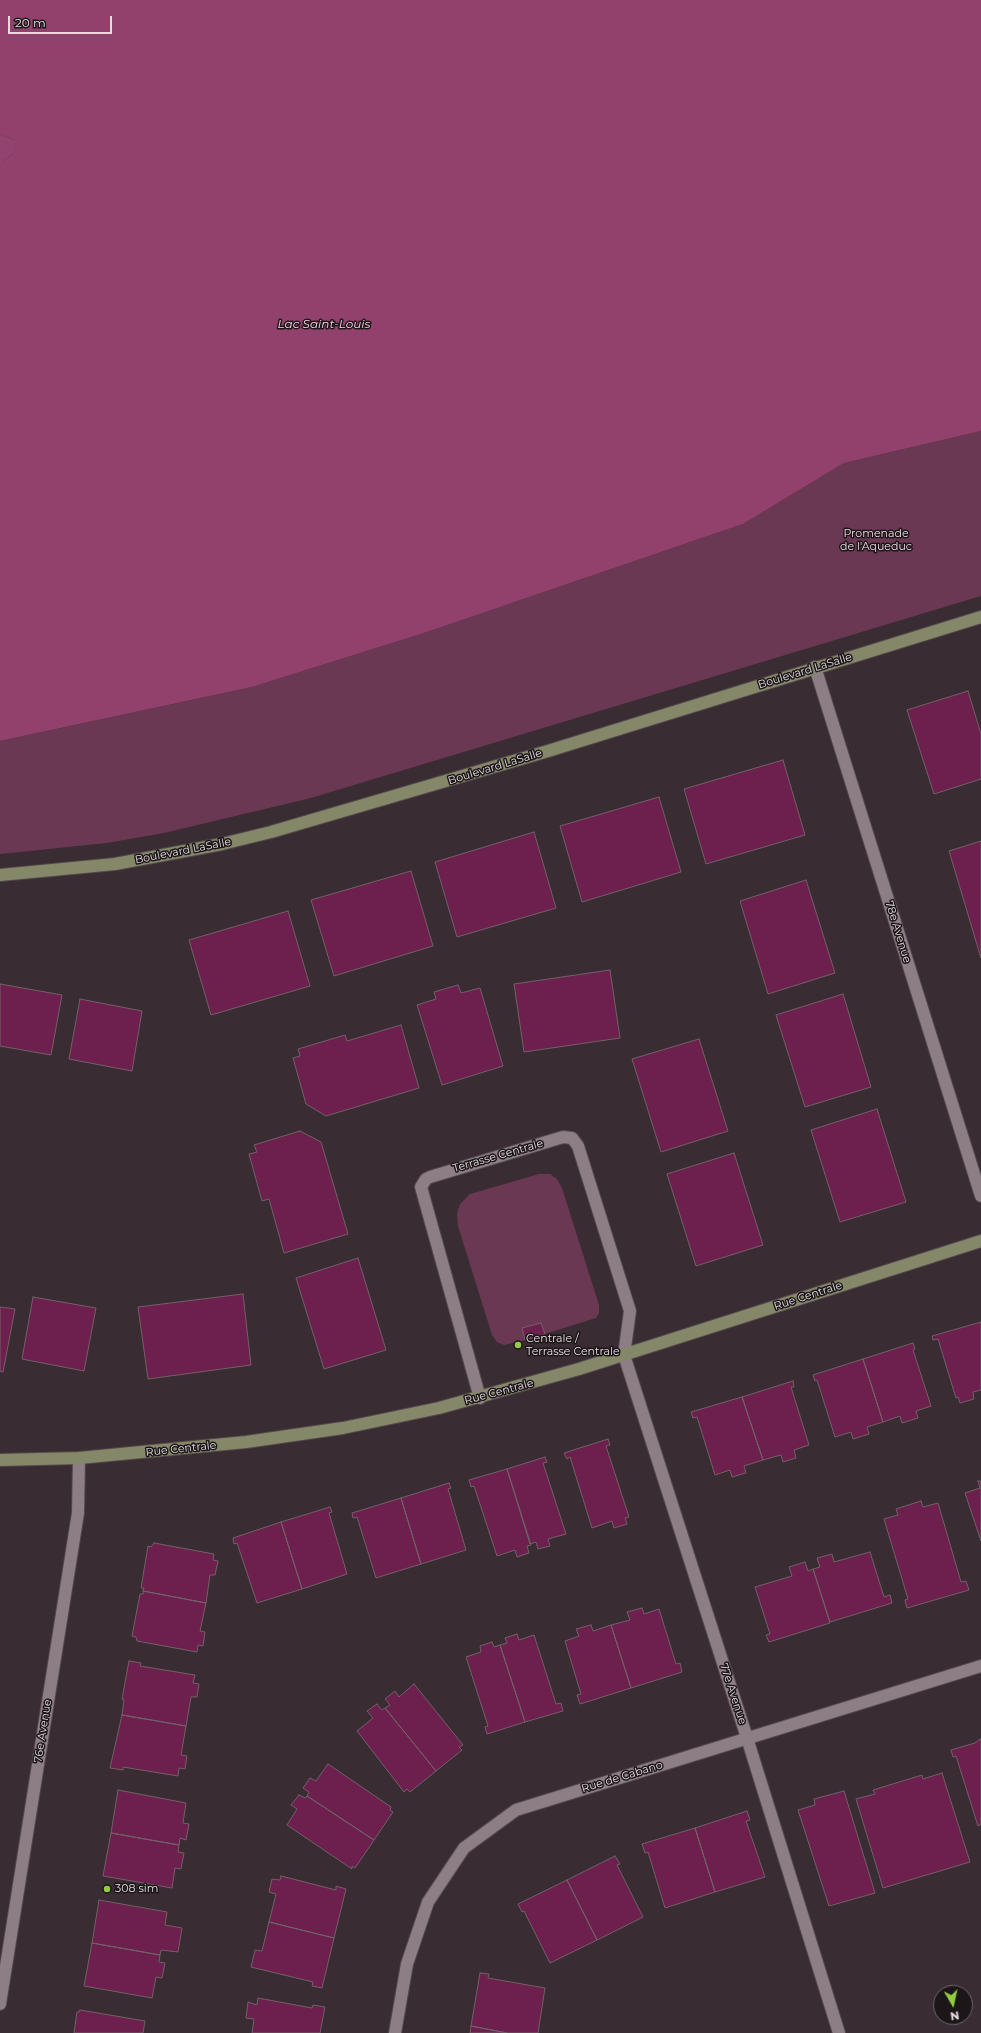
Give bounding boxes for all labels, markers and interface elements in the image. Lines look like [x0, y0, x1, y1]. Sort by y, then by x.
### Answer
scale bar [10, 8, 114, 34]
text: 20 m [15, 15, 46, 30]
water label: Lac Saint-Louis [278, 317, 370, 331]
park label: Promenade de l'Aqueduc [840, 527, 912, 553]
street label: Boulevard LaSalle [756, 650, 854, 692]
street label: Boulevard LaSalle [446, 746, 544, 788]
street label: Boulevard LaSalle [134, 835, 232, 867]
street label: 78e Avenue [882, 899, 914, 965]
street label: Terrasse Centrale [451, 1137, 545, 1175]
street label: Rue Centrale [772, 1279, 844, 1313]
place label: Centrale / Terrasse Centrale [526, 1332, 620, 1358]
marker: Centrale / Terrasse Centrale [513, 1340, 523, 1350]
street label: Rue Centrale [463, 1376, 535, 1408]
street label: Rue Centrale [145, 1439, 217, 1459]
street label: 77e Avenue [717, 1662, 749, 1726]
street label: 76e Avenue [31, 1698, 55, 1764]
street label: Rue de Cabano [580, 1758, 664, 1796]
place label: 308 sim [115, 1882, 158, 1896]
marker: 308 sim [102, 1884, 112, 1894]
north arrow [933, 1985, 973, 2025]
text: N [949, 2008, 960, 2023]

